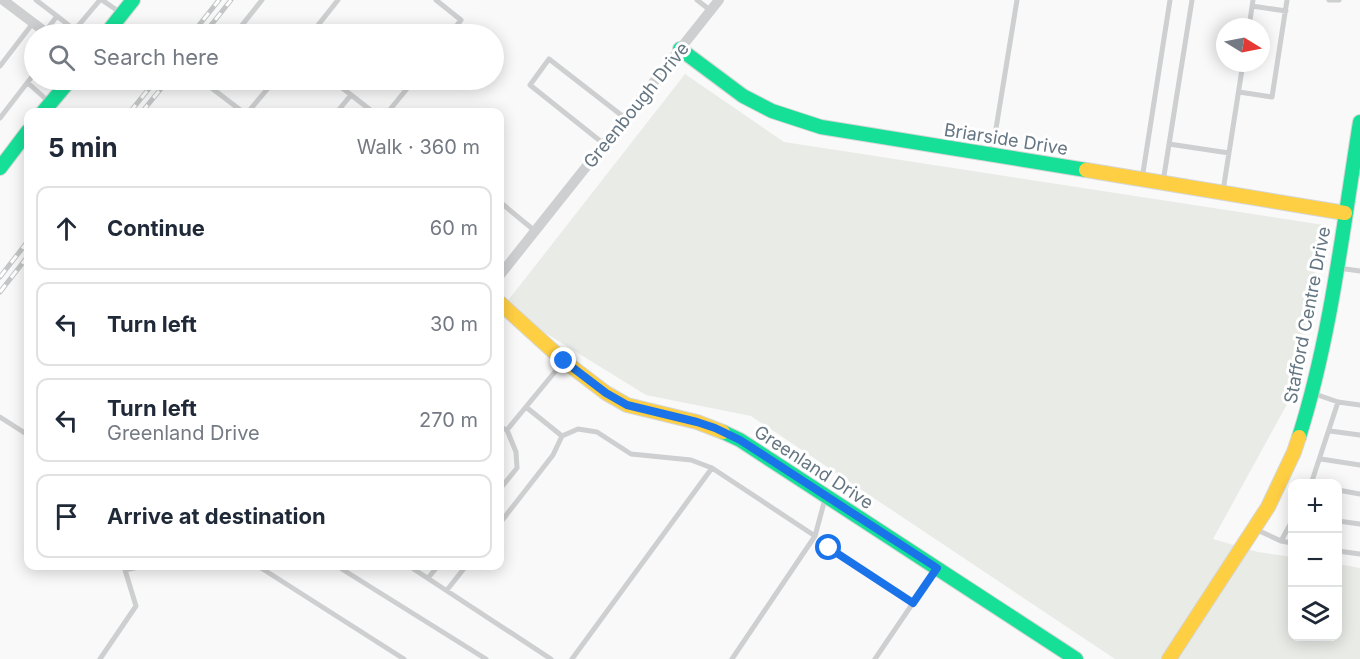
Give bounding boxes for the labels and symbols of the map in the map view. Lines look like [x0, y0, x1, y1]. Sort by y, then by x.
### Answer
north arrow [1216, 18, 1270, 72]
street label: Greenbough Drive [579, 38, 693, 172]
street label: Briarside Drive [943, 119, 1069, 159]
street label: Stafford Centre Drive [1280, 225, 1334, 405]
route end [550, 347, 576, 373]
street label: Greenland Drive [751, 421, 877, 513]
route start [815, 534, 841, 560]

